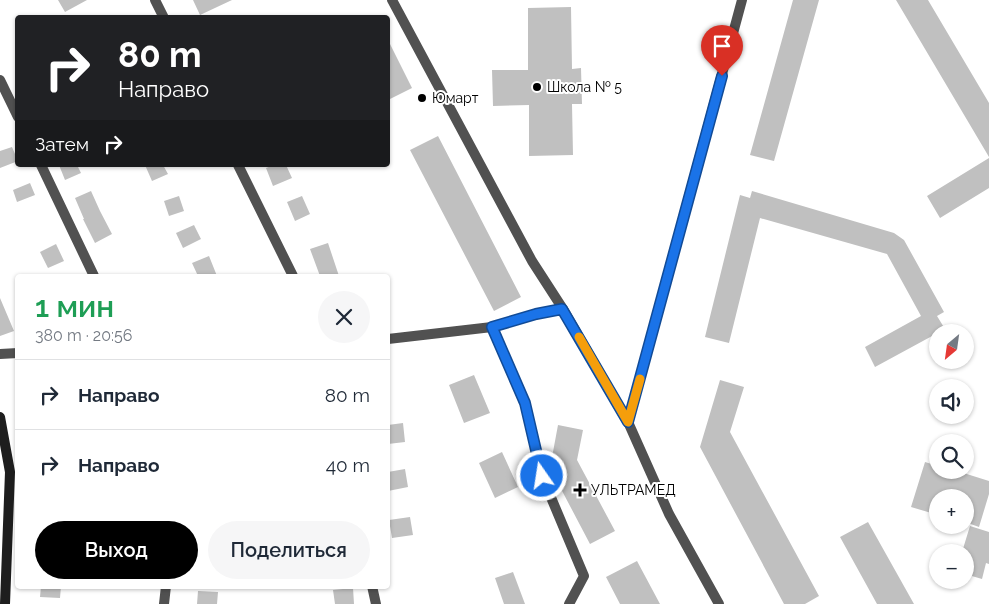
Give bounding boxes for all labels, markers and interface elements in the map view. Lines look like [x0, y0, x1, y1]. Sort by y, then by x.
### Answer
pin [701, 25, 743, 76]
icon: arrive [708, 32, 736, 60]
text: 80 m [118, 34, 202, 75]
icon: right [35, 35, 100, 100]
text: Направо [118, 76, 209, 102]
place label: Школа № 5 [547, 79, 622, 95]
marker: Школа № 5 [531, 81, 543, 93]
place label: Юмарт [432, 90, 479, 106]
marker: Юмарт [416, 92, 428, 104]
icon: right [99, 130, 127, 158]
text: Затем [35, 133, 89, 155]
text: 1 мин [35, 289, 114, 324]
button: close [318, 291, 370, 343]
north arrow [929, 324, 974, 369]
map controls [929, 324, 974, 589]
text: 380 m · 20:56 [35, 326, 132, 345]
button: sound [929, 379, 974, 424]
icon: right [35, 381, 63, 409]
text: Направо [78, 384, 159, 406]
text: 80 m [325, 384, 370, 406]
button: search [929, 434, 974, 479]
position arrow [515, 449, 567, 501]
icon: right [35, 451, 63, 479]
text: Направо [78, 454, 159, 476]
text: 40 m [326, 454, 370, 476]
place label: УЛЬТРАМЕД [591, 482, 676, 498]
marker: УЛЬТРАМЕД [573, 483, 587, 497]
button: + [929, 489, 974, 534]
button: Выход [35, 521, 198, 579]
button: Поделиться [208, 521, 370, 579]
button: − [929, 544, 974, 589]

